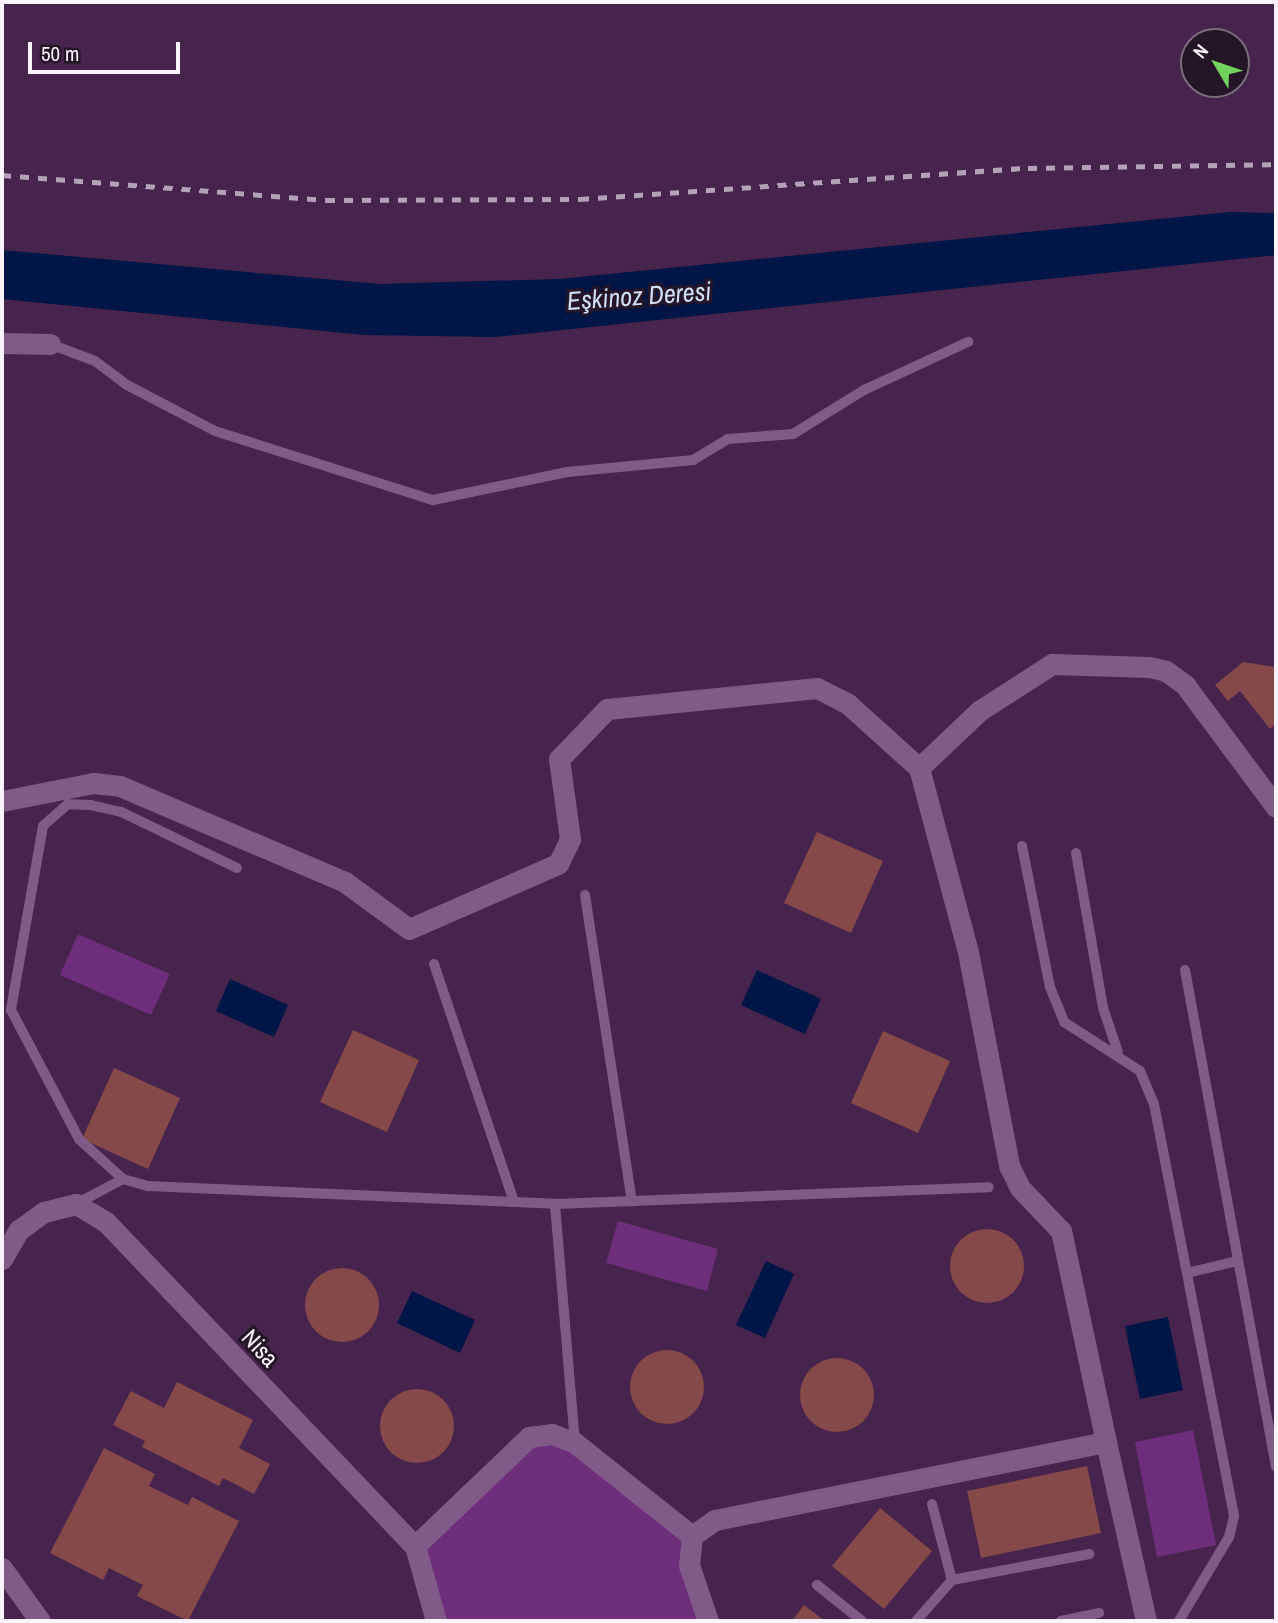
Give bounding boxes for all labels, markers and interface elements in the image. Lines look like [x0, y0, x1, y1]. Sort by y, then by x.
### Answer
scale bar [32, 28, 184, 72]
north arrow [1180, 28, 1250, 98]
text: N [1187, 38, 1214, 64]
text: 50 m [41, 39, 79, 68]
water label: Eşkinoz Deresi [566, 275, 712, 317]
street label: Nisa [236, 1323, 284, 1373]

